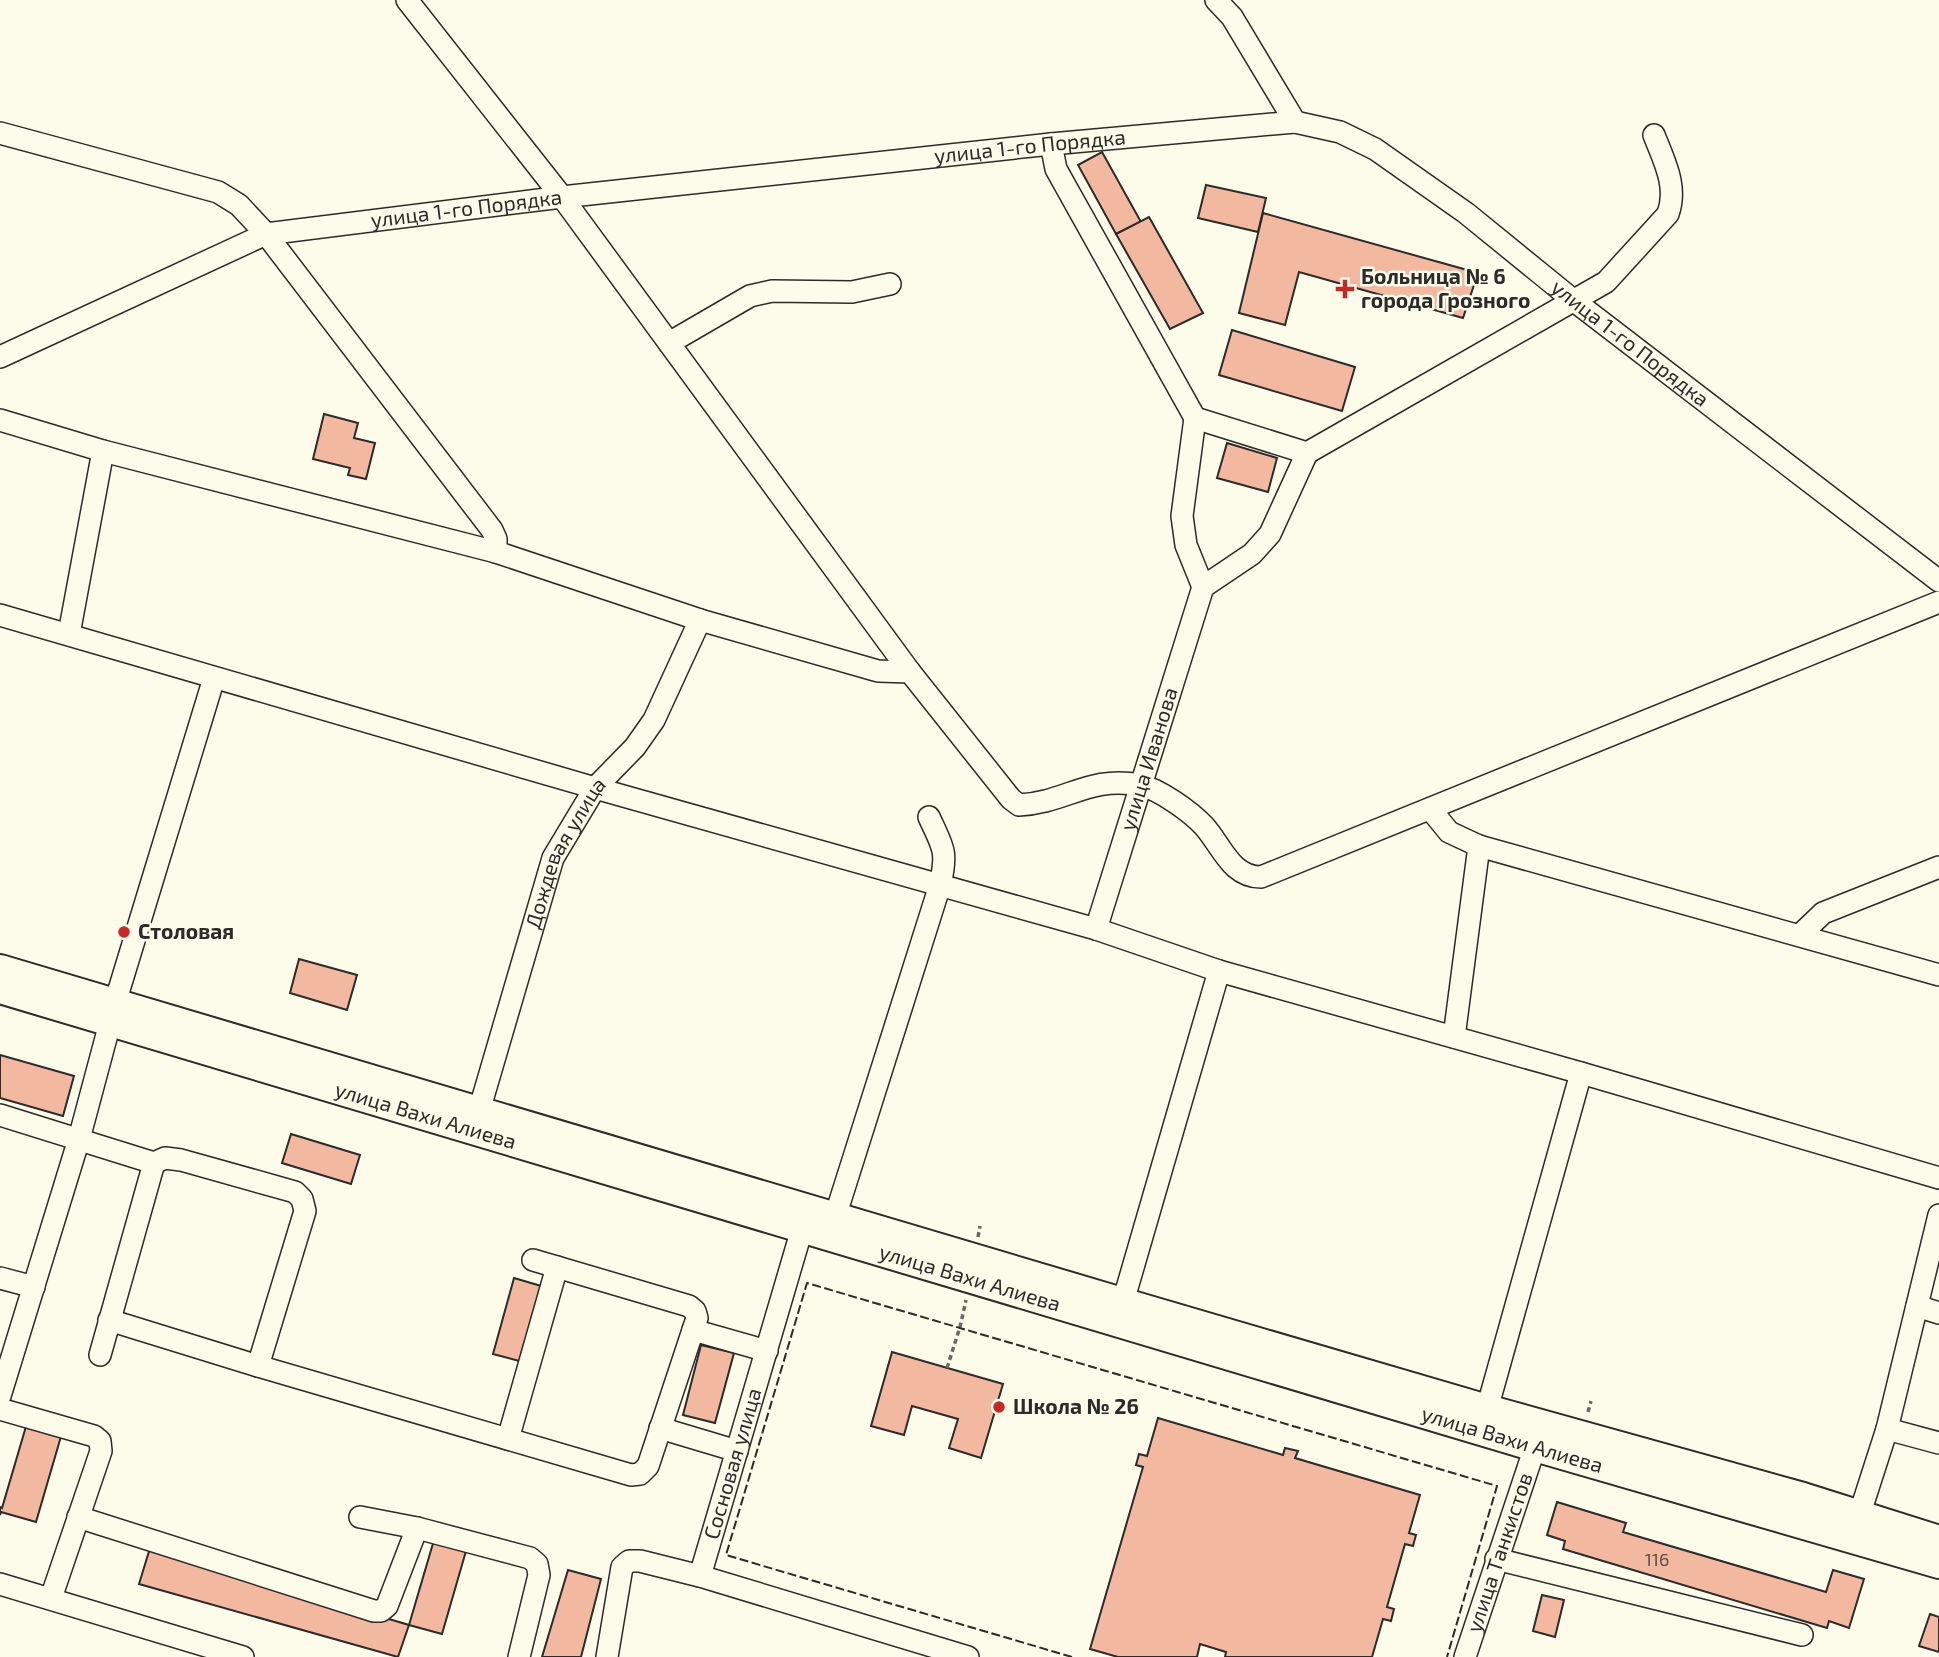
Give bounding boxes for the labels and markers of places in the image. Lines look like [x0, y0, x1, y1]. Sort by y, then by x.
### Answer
place label: Больница № 6 города Грозного [1361, 263, 1530, 312]
marker: Больница № 6 города Грозного [1335, 279, 1355, 299]
place label: Столовая [138, 918, 234, 943]
marker: Столовая [116, 924, 132, 940]
place label: Школа № 26 [1013, 1393, 1139, 1418]
marker: Школа № 26 [991, 1399, 1007, 1415]

